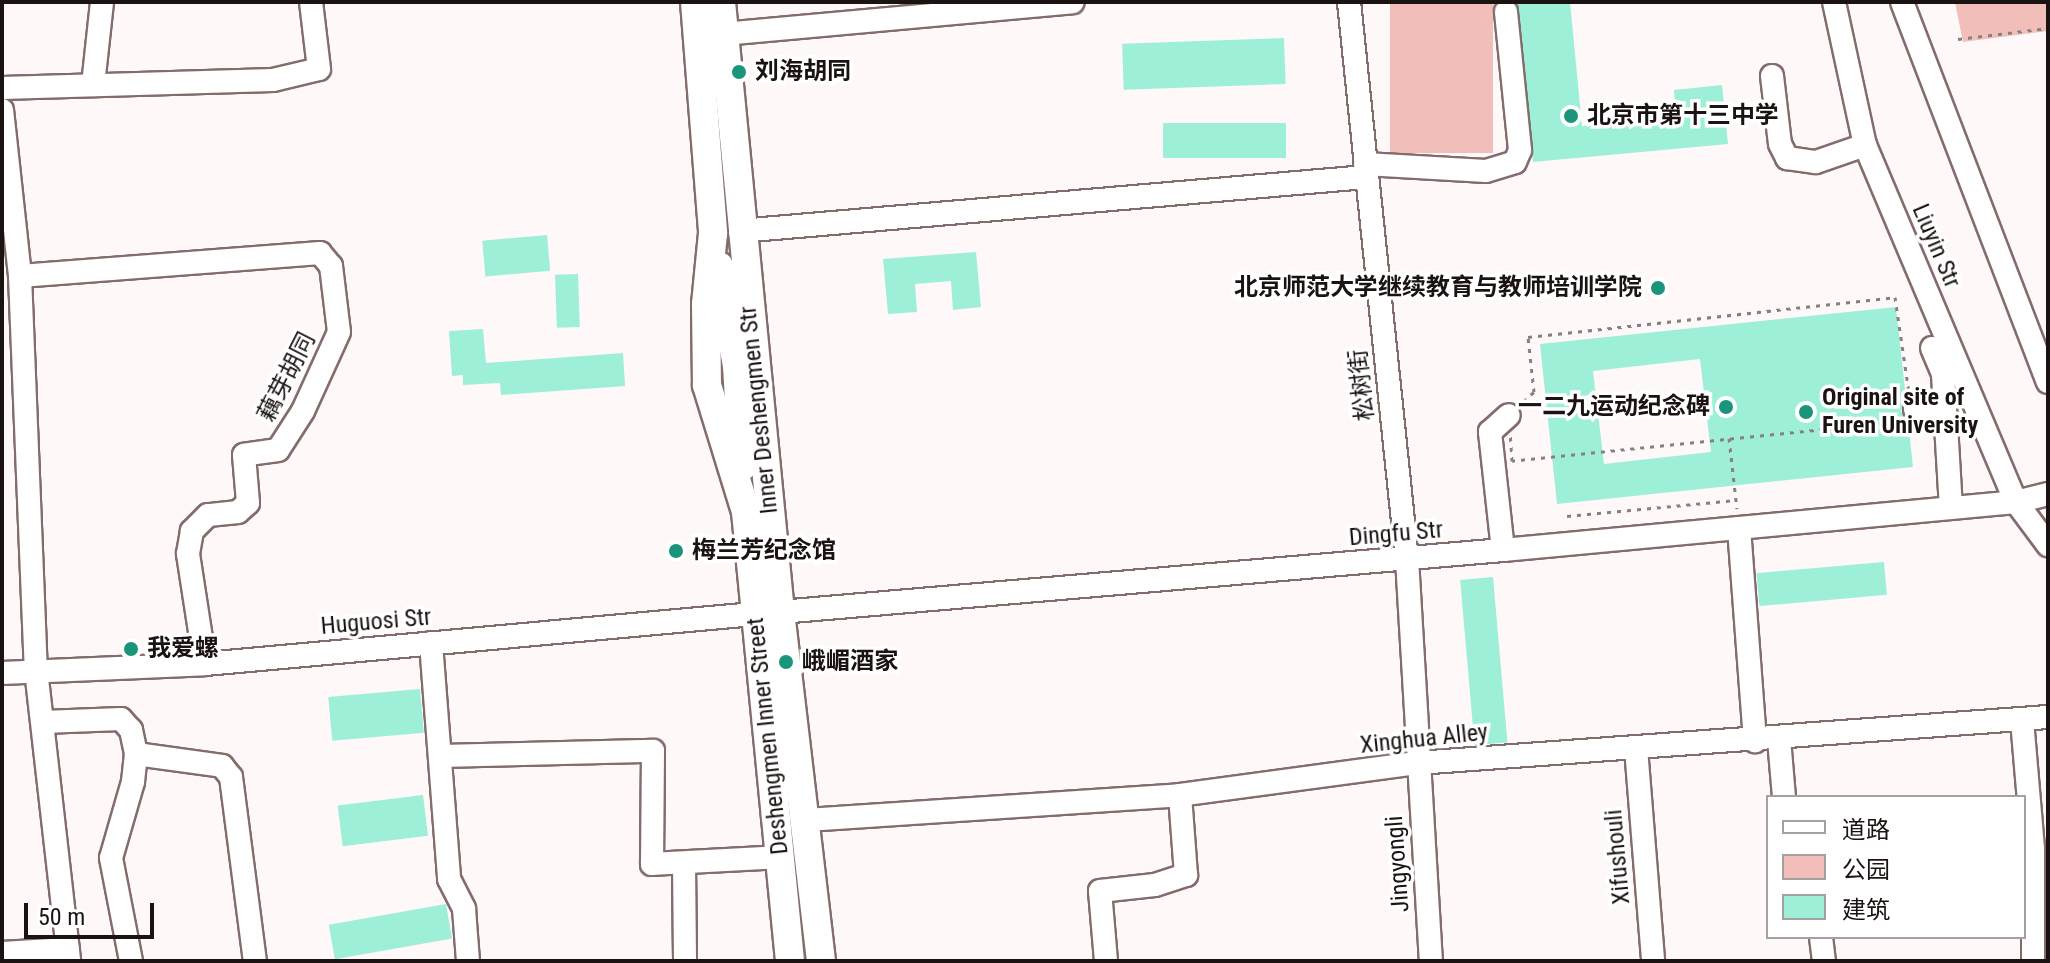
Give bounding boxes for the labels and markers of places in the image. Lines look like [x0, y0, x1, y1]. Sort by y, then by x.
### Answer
place label: 刘海胡同 [755, 58, 851, 86]
marker: 刘海胡同 [730, 63, 748, 81]
place label: 北京市第十三中学 [1587, 102, 1779, 130]
marker: 北京市第十三中学 [1562, 107, 1580, 125]
place label: 北京师范大学继续教育与教师培训学院 [1234, 274, 1642, 302]
marker: 北京师范大学继续教育与教师培训学院 [1649, 279, 1667, 297]
place label: Original site of Furen University [1822, 384, 1978, 440]
place label: 一二九运动纪念碑 [1518, 393, 1710, 421]
marker: 一二九运动纪念碑 [1717, 398, 1735, 416]
marker: Original site of Furen University [1797, 403, 1815, 421]
place label: 梅兰芳纪念馆 [692, 537, 836, 565]
marker: 梅兰芳纪念馆 [667, 542, 685, 560]
place label: 我爱螺 [147, 635, 219, 663]
marker: 我爱螺 [122, 640, 140, 658]
place label: 峨嵋酒家 [802, 648, 898, 676]
marker: 峨嵋酒家 [777, 653, 795, 671]

